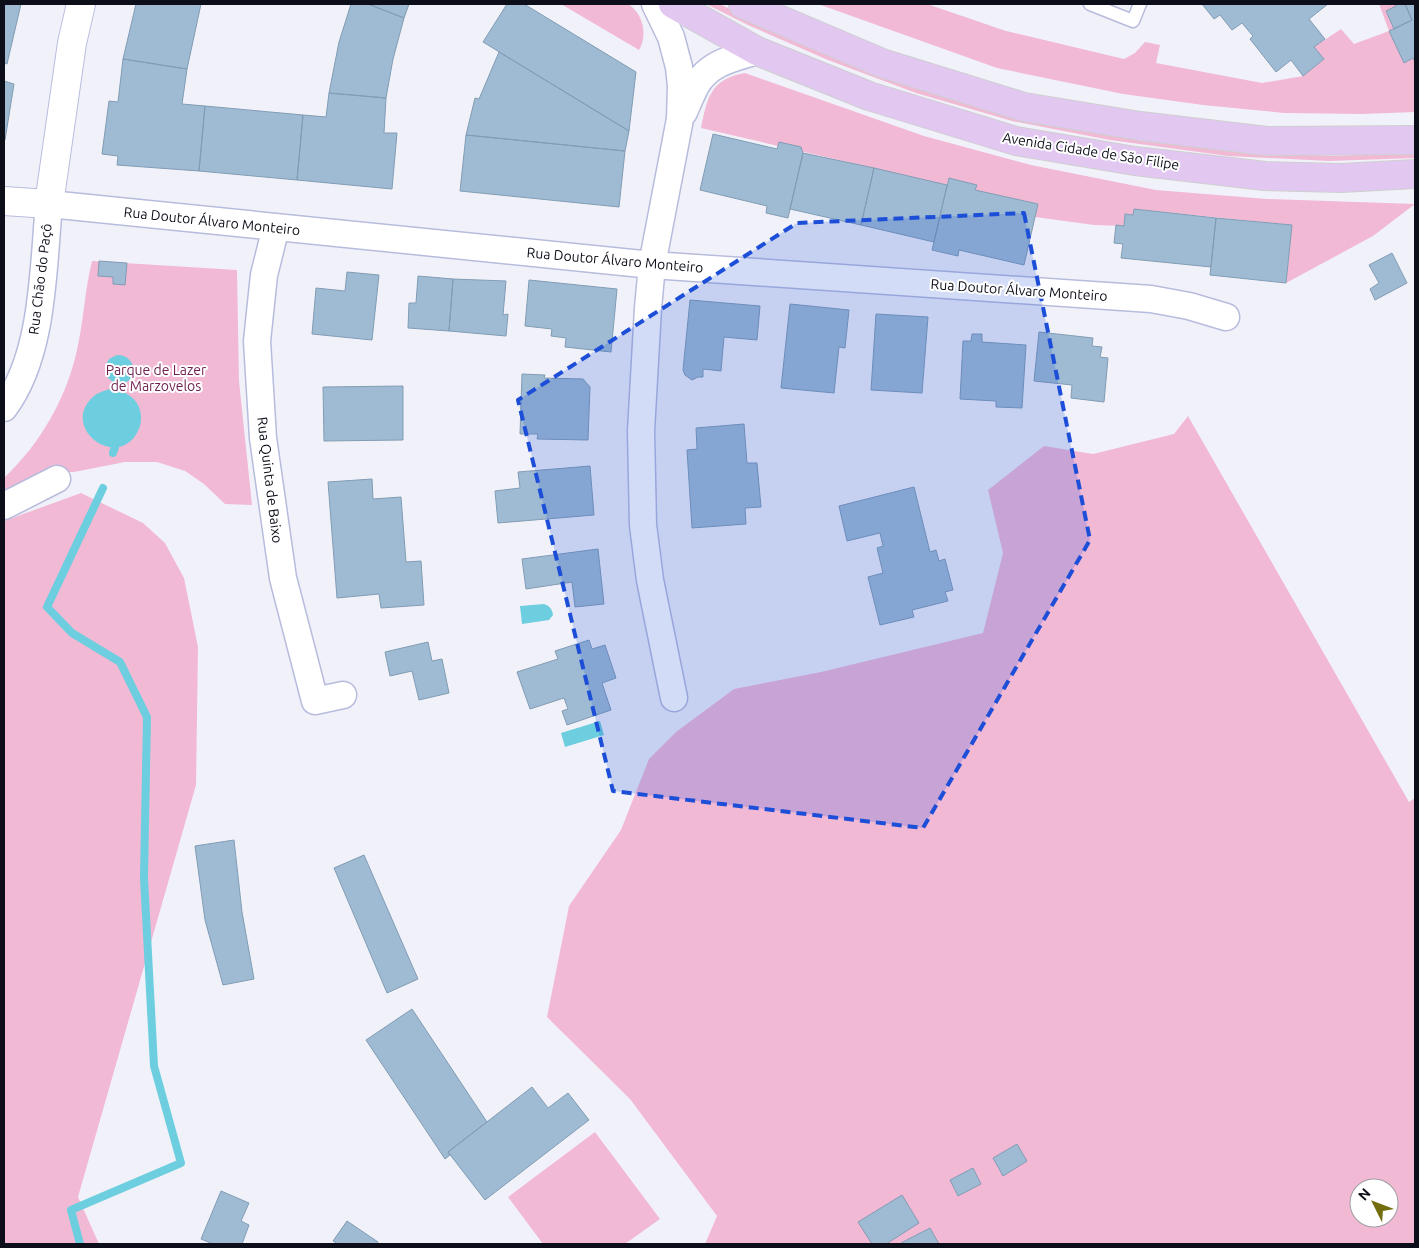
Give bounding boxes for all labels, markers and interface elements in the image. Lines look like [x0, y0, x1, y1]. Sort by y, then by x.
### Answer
street label: Avenida Cidade de São Filipe [1001, 129, 1181, 173]
street label: Rua Doutor Álvaro Monteiro [123, 203, 301, 238]
street label: Rua Chão do Paçô [25, 222, 55, 336]
street label: Rua Doutor Álvaro Monteiro [526, 243, 704, 276]
street label: Rua Doutor Álvaro Monteiro [930, 275, 1108, 304]
park label: Parque de Lazer de Marzovelos [106, 362, 207, 394]
street label: Rua Quinta de Baixo [254, 416, 286, 544]
north arrow [1349, 1178, 1399, 1228]
text: N [1355, 1185, 1374, 1204]

